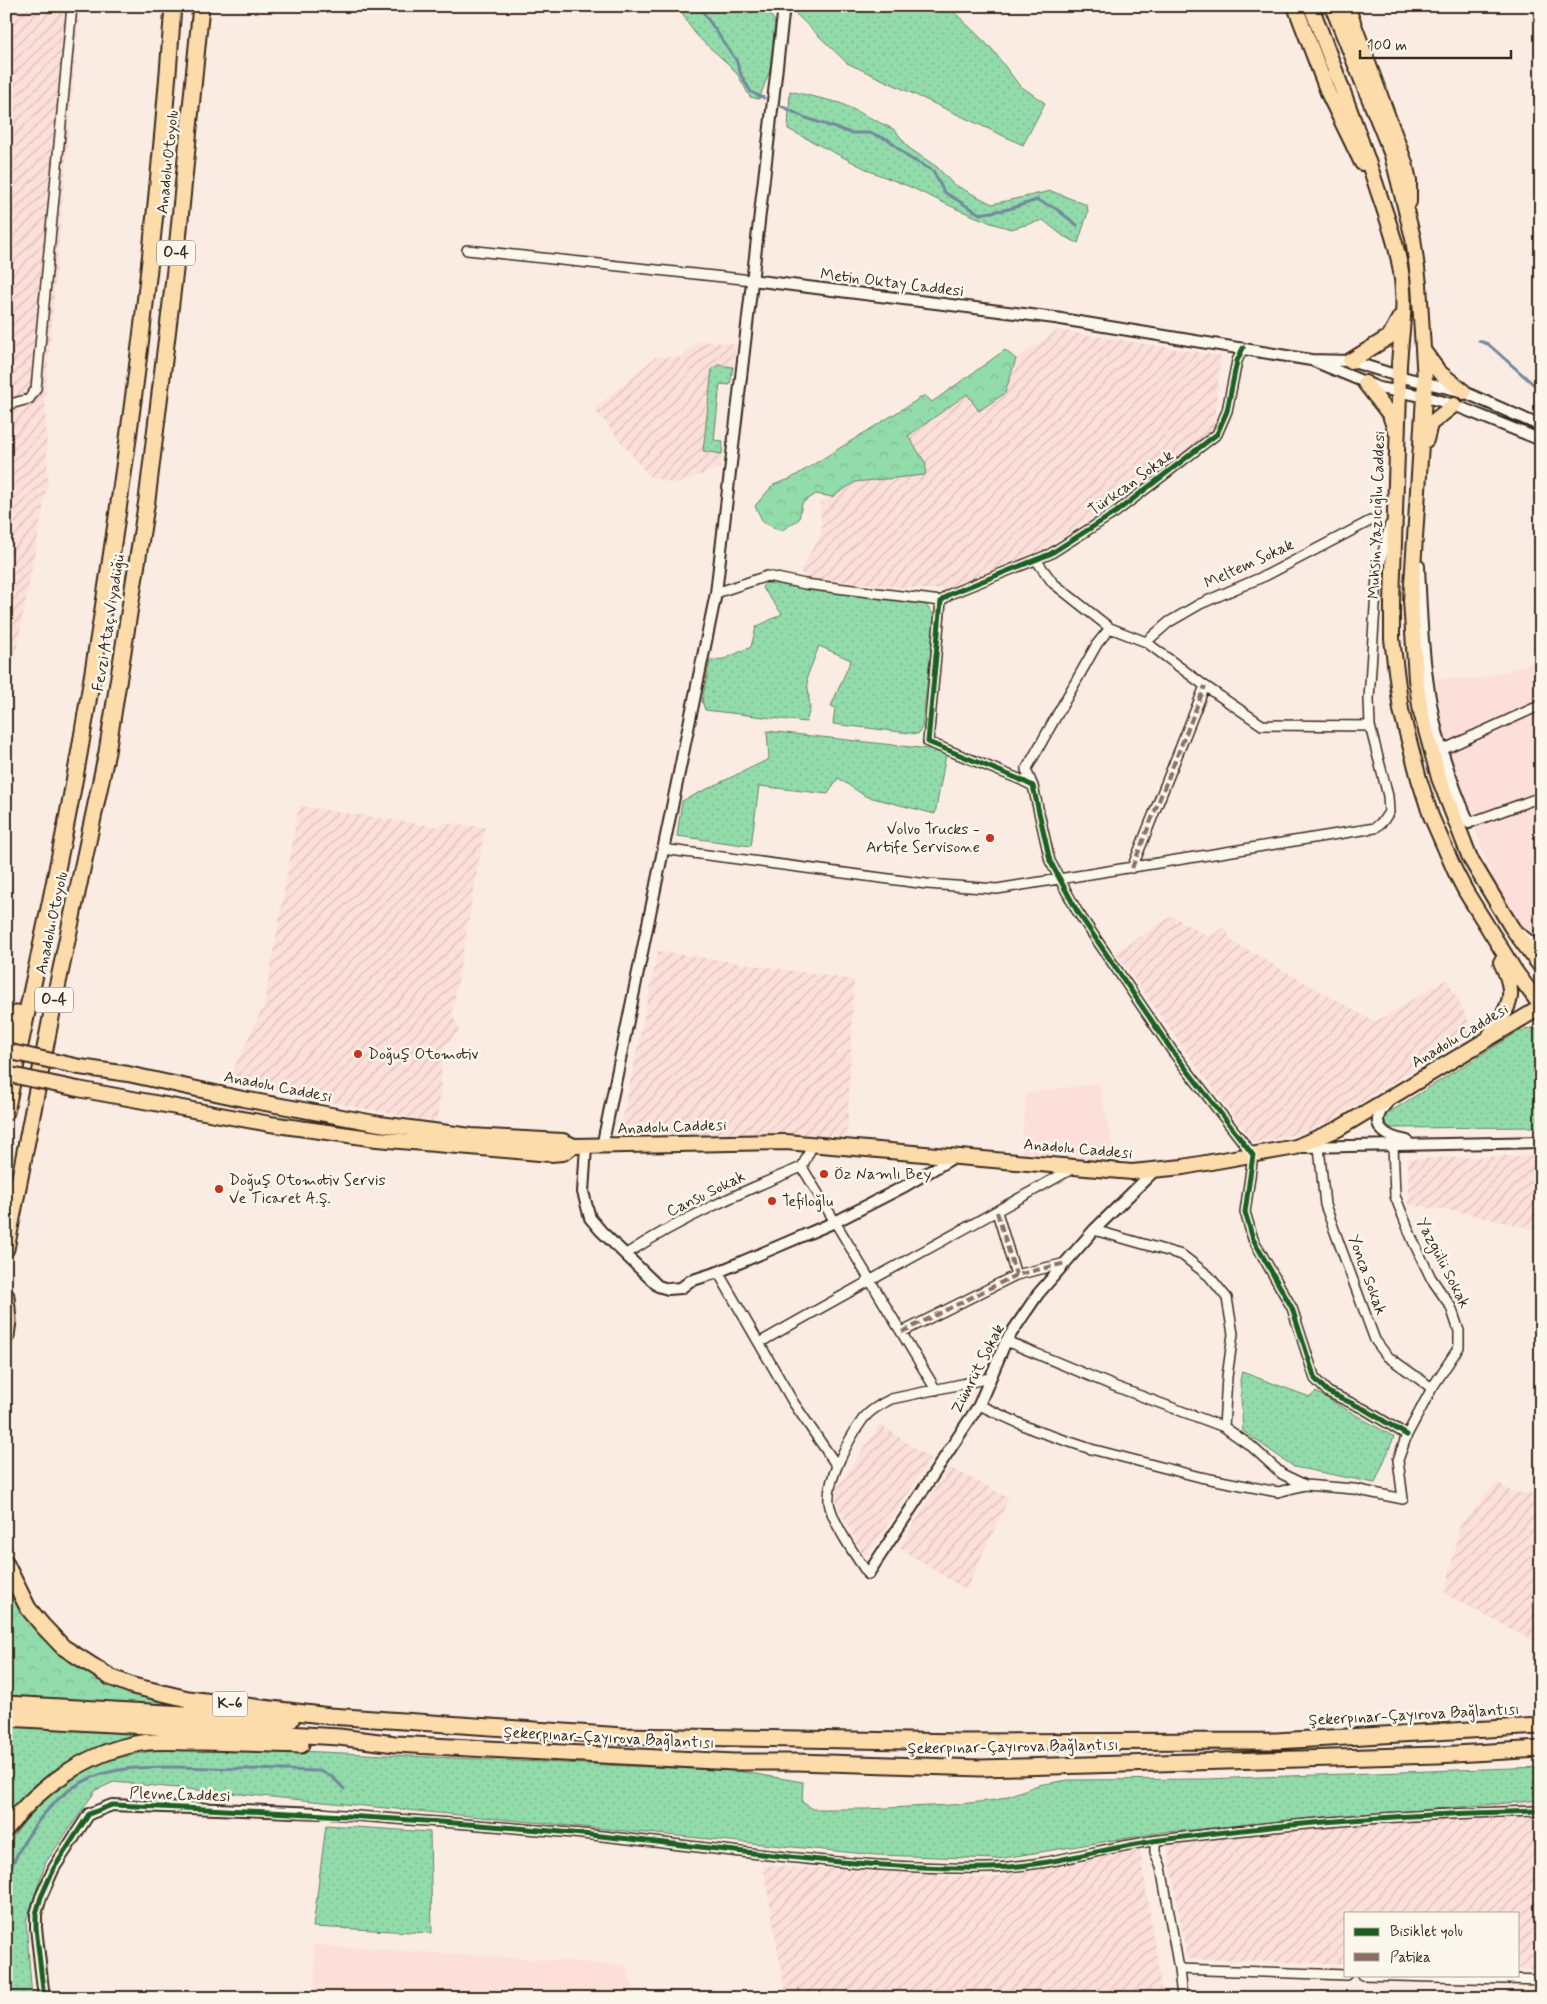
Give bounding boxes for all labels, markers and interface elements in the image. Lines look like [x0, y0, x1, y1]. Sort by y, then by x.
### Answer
scale bar [1360, 28, 1511, 60]
text: 100 m [1367, 36, 1407, 56]
street label: Anadolu Otoyolu [152, 109, 184, 215]
road number: O-4 [157, 240, 195, 266]
street label: Metin Oktay Caddesi [819, 264, 965, 302]
street label: Muhsin Yazıcığlu Caddesi [1364, 430, 1390, 599]
street label: Türkcan Sokak [1084, 445, 1178, 521]
street label: Meltem Sokak [1201, 534, 1297, 594]
street label: Fevzi Ataç Viyadüğü [88, 553, 130, 693]
place label: Volvo Trucks - Artife Servisone [866, 819, 980, 858]
marker: Volvo Trucks - Artife Servisone [984, 832, 996, 844]
street label: Anadolu Otoyolu [31, 870, 73, 976]
road number: O-4 [35, 988, 73, 1012]
street label: Anadolu Caddesi [1408, 999, 1513, 1073]
place label: Doğuş Otomotiv [368, 1044, 479, 1065]
marker: Doğuş Otomotiv [352, 1048, 364, 1060]
street label: Anadolu Caddesi [222, 1066, 334, 1108]
street label: Anadolu Caddesi [617, 1115, 727, 1139]
street label: Anadolu Caddesi [1023, 1134, 1134, 1164]
place label: Öz Namlı Bey [834, 1164, 932, 1185]
street label: Cansu Sokak [663, 1166, 749, 1222]
marker: Öz Namlı Bey [818, 1168, 830, 1180]
place label: Doğuş Otomotiv Servis Ve Ticaret A.Ş. [229, 1170, 386, 1209]
marker: Doğuş Otomotiv Servis Ve Ticaret A.Ş. [213, 1183, 225, 1195]
place label: Tefiloğlu [782, 1191, 833, 1212]
marker: Tefiloğlu [766, 1195, 778, 1207]
street label: Yazgülü Sokak [1410, 1214, 1475, 1312]
street label: Yonca Sokak [1343, 1232, 1391, 1318]
street label: Zümrüt Sokak [946, 1320, 1010, 1418]
road number: K-6 [212, 1692, 248, 1716]
street label: Şekerpınar-Çayırova Bağlantısı [1308, 1699, 1520, 1731]
street label: Şekerpınar-Çayırova Bağlantısı [503, 1722, 715, 1754]
street label: Şekerpınar-Çayırova Bağlantısı [907, 1735, 1119, 1759]
street label: Plevne Caddesi [129, 1783, 231, 1807]
legend [1344, 1912, 1520, 1976]
text: Bisiklet yolu [1390, 1922, 1463, 1942]
text: Patika [1390, 1948, 1431, 1968]

